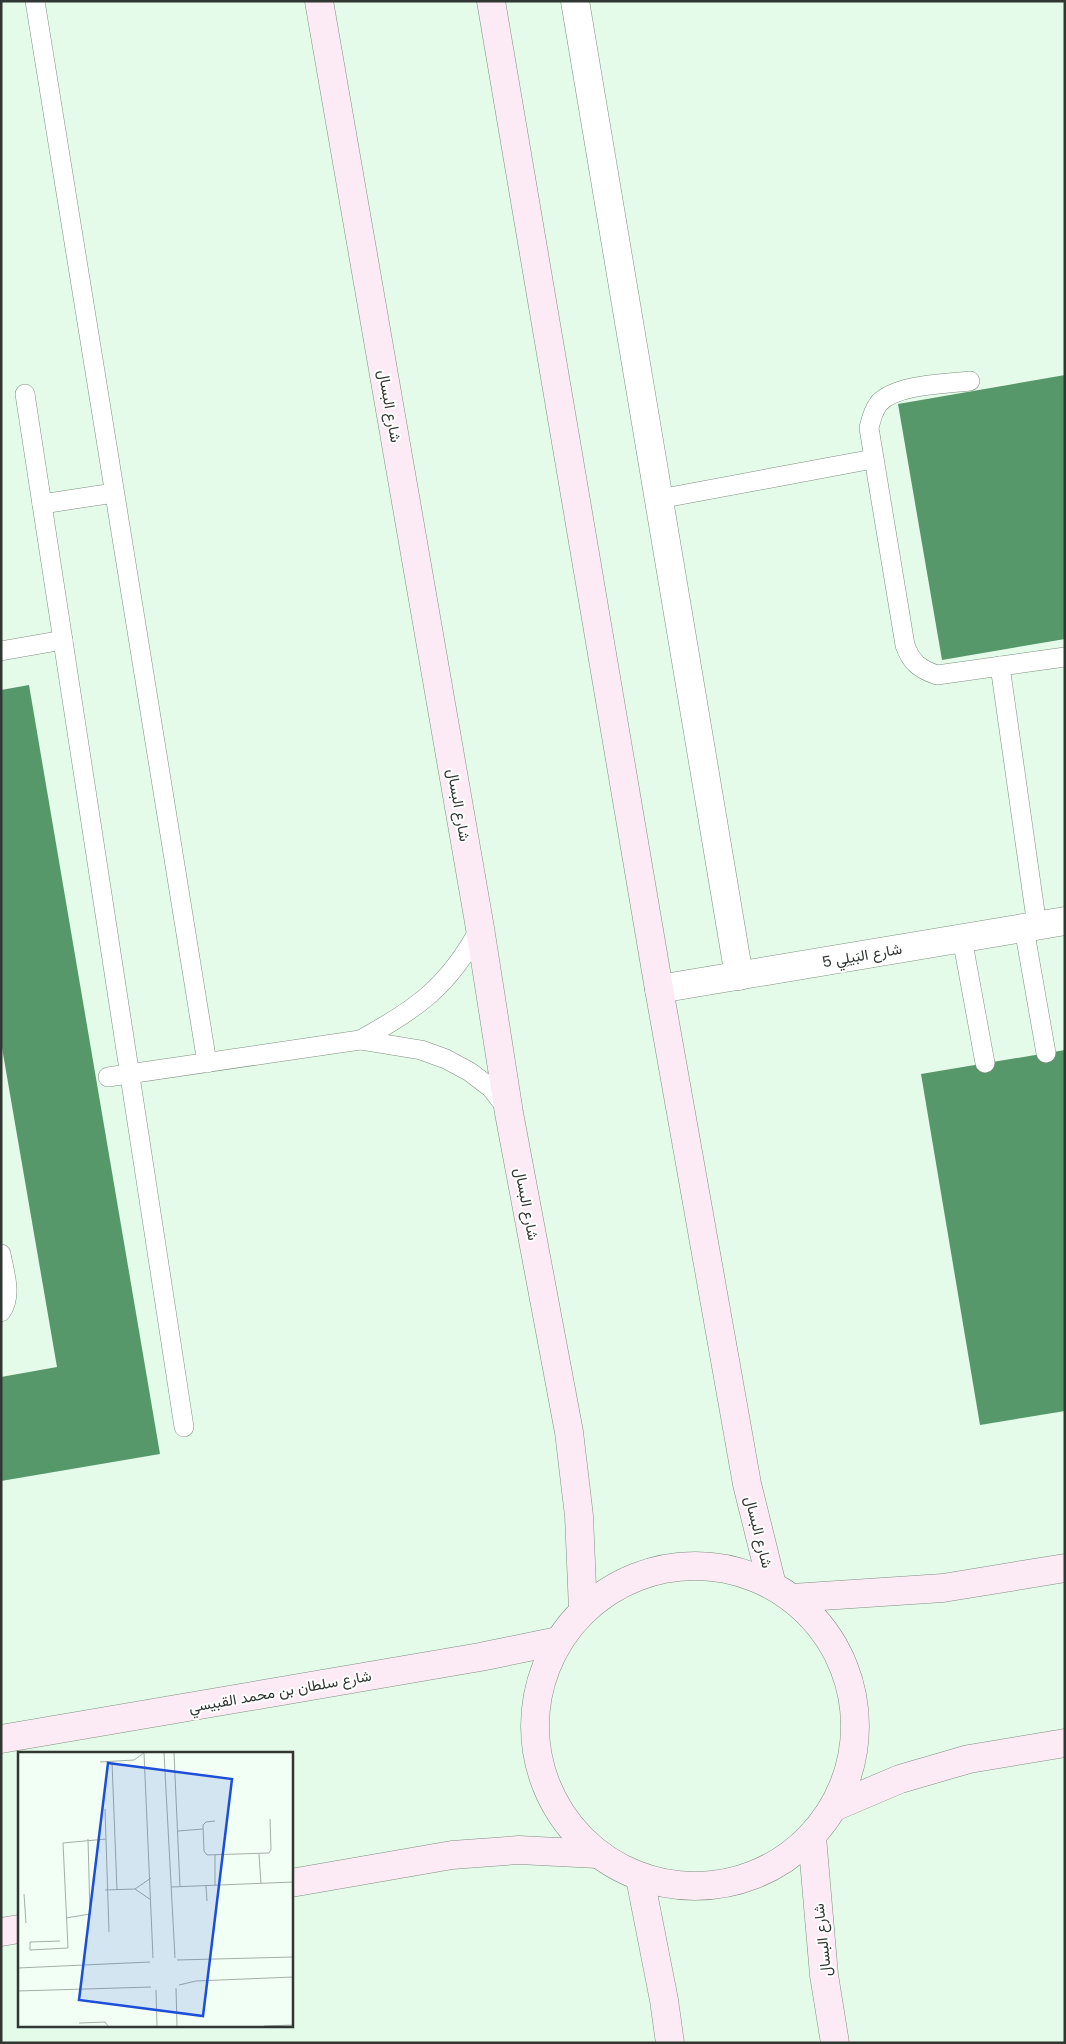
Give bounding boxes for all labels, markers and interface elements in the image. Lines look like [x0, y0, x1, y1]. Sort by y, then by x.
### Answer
street label: شارع البسال [372, 368, 407, 444]
street label: شارع البسال [441, 767, 476, 843]
street label: شارع البَيلِي 5 [821, 938, 904, 975]
street label: شارع البسال [509, 1166, 544, 1242]
street label: شارع البسال [739, 1494, 778, 1571]
street label: شارع سلطان بن محمد القبيسي [187, 1665, 374, 1720]
inset map [18, 1752, 292, 2026]
street label: شارع البسال [808, 1902, 837, 1978]

